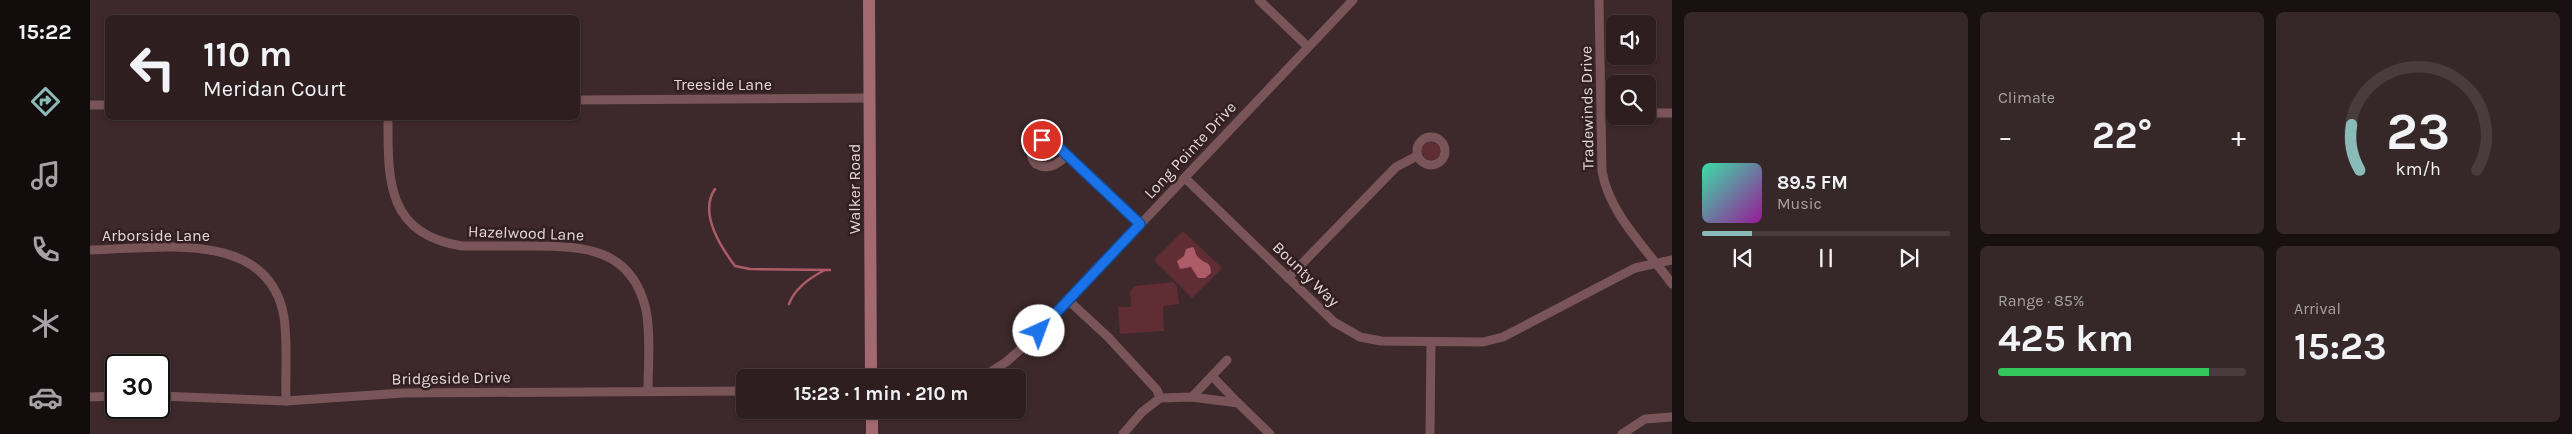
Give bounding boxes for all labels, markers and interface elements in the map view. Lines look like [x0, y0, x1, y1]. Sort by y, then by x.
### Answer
map controls [1606, 15, 1656, 125]
button: sound [1606, 15, 1656, 65]
text: 15:22 [18, 19, 72, 45]
text: 110 m [203, 34, 292, 75]
icon: left [120, 35, 185, 100]
street label: Tradewinds Drive [1576, 46, 1598, 170]
street label: Treeside Lane [674, 75, 772, 94]
button: search [1606, 75, 1656, 125]
text: Meridan Court [203, 76, 346, 102]
icon: directions [28, 84, 63, 119]
text: Climate [1998, 88, 2055, 107]
street label: Long Pointe Drive [1140, 97, 1240, 203]
text: 23 [2386, 101, 2450, 162]
text: 22° [2092, 113, 2152, 158]
pin [1021, 119, 1063, 161]
text: − [1998, 120, 2013, 153]
text: + [2231, 120, 2246, 153]
icon: arrive [1028, 126, 1056, 154]
street label: Walker Road [845, 144, 864, 234]
icon: music [28, 158, 63, 193]
text: km/h [2395, 159, 2441, 180]
text: 89.5 FM [1777, 172, 1848, 194]
text: Music [1777, 194, 1822, 213]
street label: Hazelwood Lane [468, 221, 584, 245]
street label: Arborside Lane [102, 226, 210, 245]
icon: phone [28, 232, 63, 267]
street label: Bounty Way [1269, 238, 1344, 311]
icon: previous [1729, 244, 1757, 272]
icon: pause [1812, 244, 1840, 272]
icon: next [1895, 244, 1923, 272]
text: Range · 85% [1998, 291, 2084, 310]
text: Arrival [2294, 299, 2341, 318]
position arrow [1012, 304, 1064, 356]
icon: climate [28, 306, 63, 341]
text: 425 km [1998, 316, 2134, 361]
text: 15:23 [2294, 324, 2387, 369]
speed limit sign: 30 [105, 354, 170, 419]
street label: Bridgeside Drive [391, 367, 511, 389]
icon: car [28, 380, 63, 415]
text: 15:23 · 1 min · 210 m [794, 383, 968, 405]

